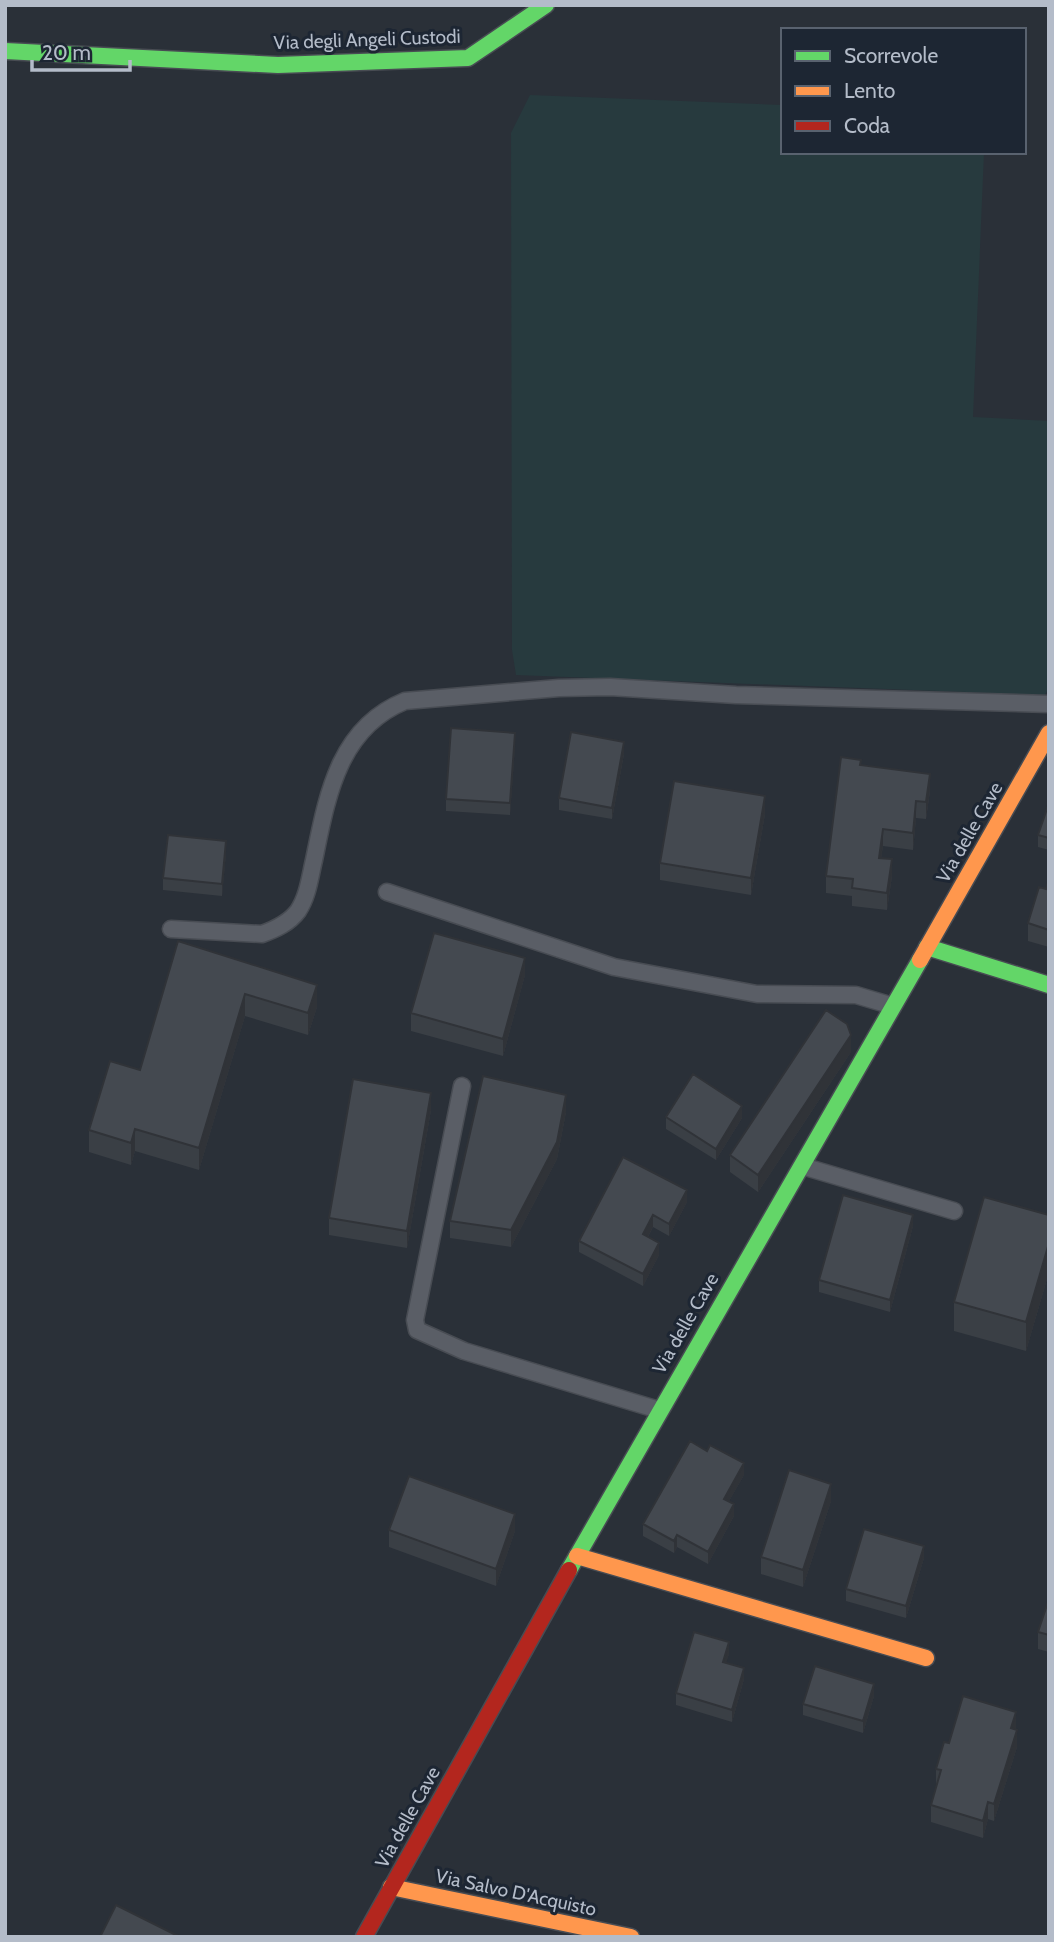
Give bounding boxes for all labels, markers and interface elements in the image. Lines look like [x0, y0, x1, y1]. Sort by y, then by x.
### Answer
street label: Via degli Angeli Custodi [273, 25, 461, 54]
scale bar [32, 28, 130, 72]
legend [781, 28, 1026, 154]
text: 20 m [42, 40, 91, 65]
text: Scorrevole [844, 43, 938, 68]
text: Lento [844, 78, 895, 103]
text: Coda [844, 113, 890, 138]
street label: Via delle Cave [931, 778, 1008, 887]
street label: Via delle Cave [647, 1269, 724, 1378]
street label: Via delle Cave [370, 1762, 445, 1872]
street label: Via Salvo D'Acquisto [433, 1864, 598, 1921]

